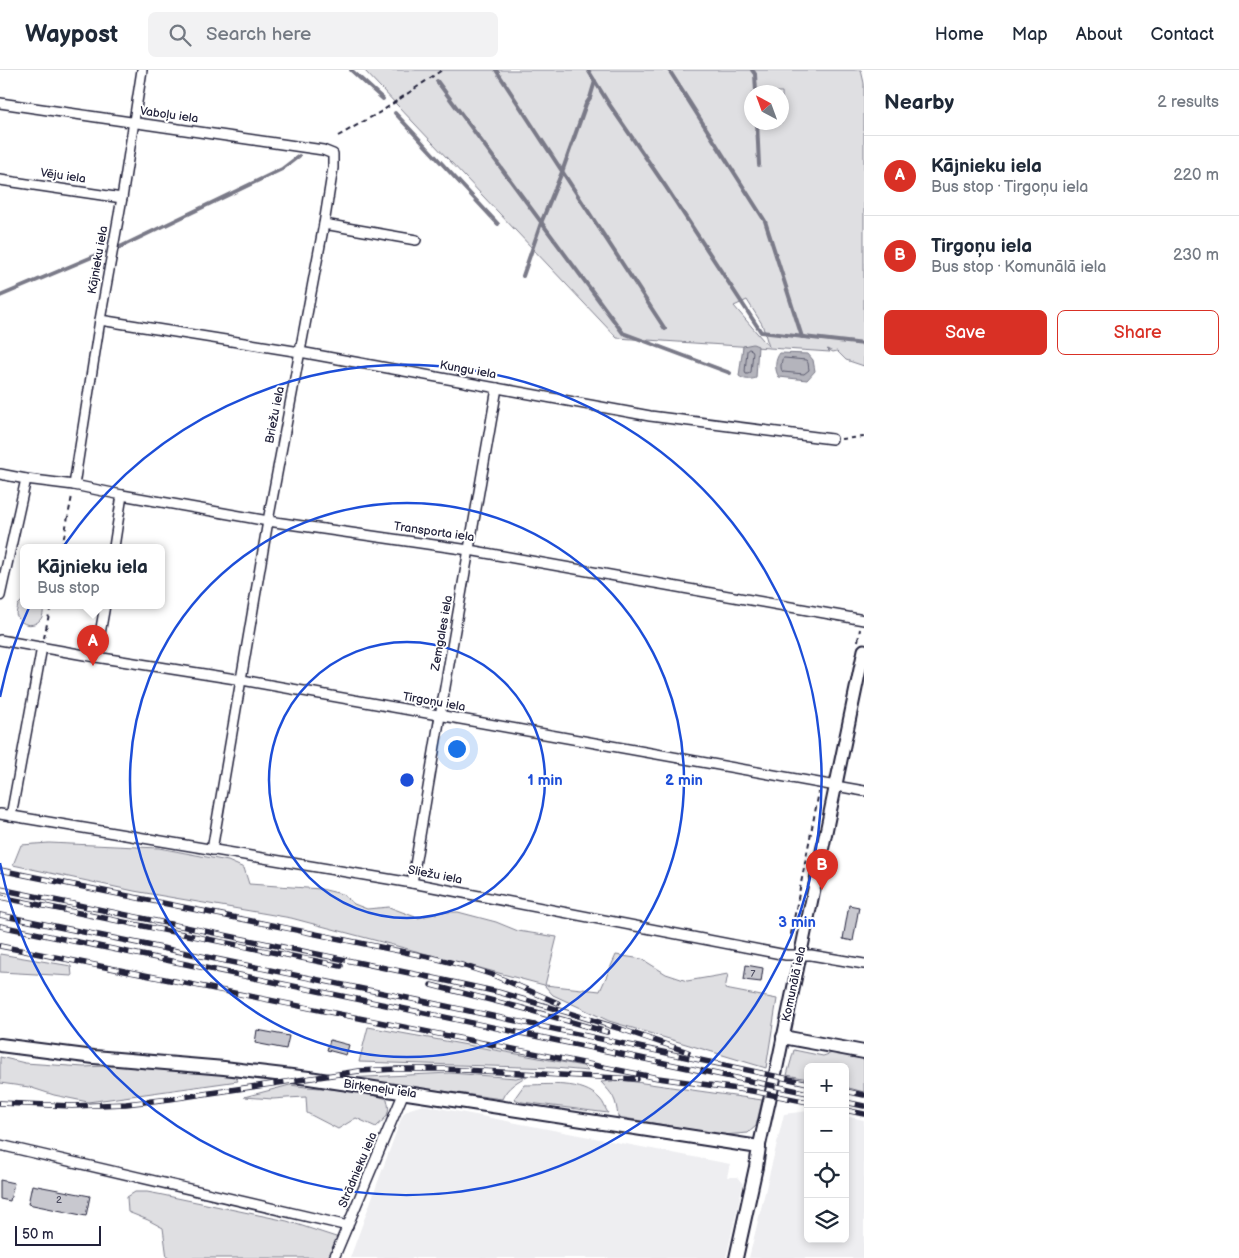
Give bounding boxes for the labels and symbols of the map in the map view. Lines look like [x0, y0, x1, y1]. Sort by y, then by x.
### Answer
north arrow [744, 85, 789, 130]
street label: Vaboļu iela [139, 103, 199, 127]
street label: Vēju iela [39, 165, 87, 187]
street label: Kājnieku iela [85, 225, 111, 295]
street label: Kungu iela [439, 358, 498, 382]
street label: Briežu iela [262, 385, 288, 445]
street label: Transporta iela [393, 519, 475, 545]
street label: Zemgales iela [428, 594, 456, 673]
pin: A [77, 625, 109, 666]
street label: Tirgoņu iela [401, 689, 467, 715]
your location [444, 736, 470, 762]
centre of rings [398, 771, 416, 789]
text: 1 min [527, 771, 563, 790]
text: 2 min [665, 771, 703, 790]
pin: B [806, 849, 838, 890]
street label: Sliežu iela [407, 862, 464, 888]
text: 3 min [778, 913, 816, 932]
street label: Komunālā iela [779, 945, 809, 1023]
house number: 7 [751, 968, 756, 980]
street label: Birķeneļu iela [342, 1076, 418, 1102]
street label: Strādnieku iela [335, 1130, 381, 1210]
house number: 2 [56, 1194, 62, 1206]
scale bar [15, 1223, 101, 1246]

